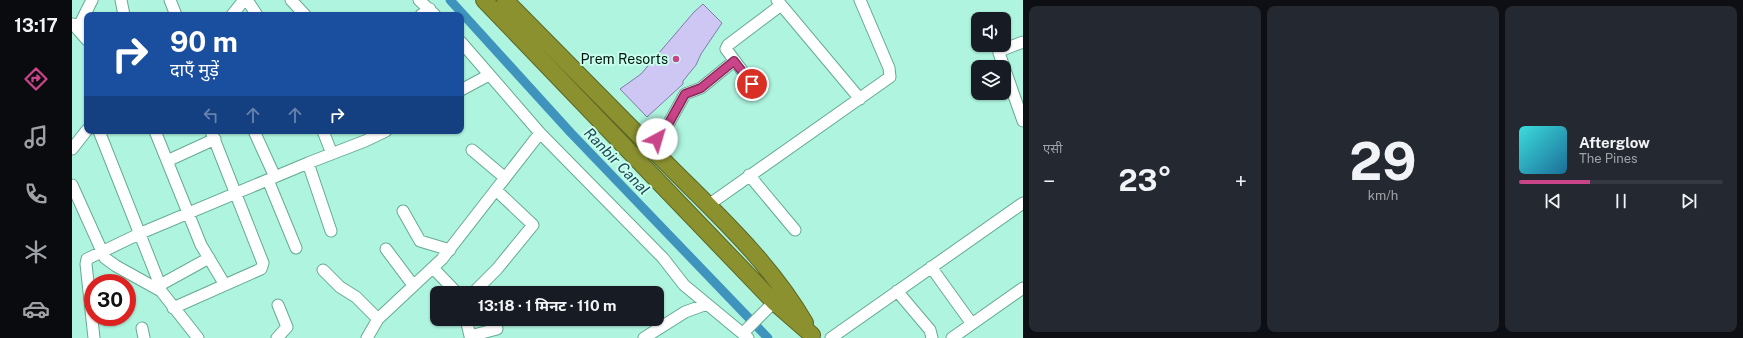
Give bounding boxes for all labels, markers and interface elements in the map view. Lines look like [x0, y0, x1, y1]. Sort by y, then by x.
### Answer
map controls [971, 12, 1011, 100]
button: sound [971, 12, 1011, 52]
text: 13:17 [14, 15, 58, 36]
text: 90 m [170, 25, 238, 58]
icon: right [104, 28, 156, 80]
place label: Prem Resorts [580, 51, 668, 67]
marker: Prem Resorts [671, 54, 681, 64]
text: दाएँ मुड़ें [170, 59, 219, 80]
button: layers [971, 60, 1011, 100]
icon: directions [22, 65, 50, 93]
pin [735, 67, 769, 101]
icon: arrive [741, 73, 763, 95]
icon: left [200, 104, 222, 126]
icon: ahead [242, 104, 264, 126]
icon: ahead [284, 104, 306, 126]
icon: right [326, 104, 348, 126]
position arrow [636, 118, 678, 160]
icon: music [22, 123, 50, 151]
water label: Ranbir Canal [581, 124, 653, 198]
text: 29 [1349, 131, 1417, 192]
text: Afterglow [1579, 134, 1650, 151]
text: एसी [1043, 141, 1062, 156]
text: The Pines [1579, 151, 1638, 166]
text: 23° [1118, 162, 1172, 198]
text: − [1043, 168, 1055, 194]
text: + [1235, 168, 1247, 194]
icon: phone [22, 180, 50, 208]
text: km/h [1368, 188, 1398, 203]
icon: previous [1542, 190, 1564, 212]
icon: pause [1610, 190, 1632, 212]
icon: next [1678, 190, 1700, 212]
icon: climate [22, 238, 50, 266]
speed limit sign: 30 [84, 274, 136, 326]
icon: car [22, 295, 50, 323]
text: 13:18 · 1 मिनट · 110 m [478, 297, 616, 314]

